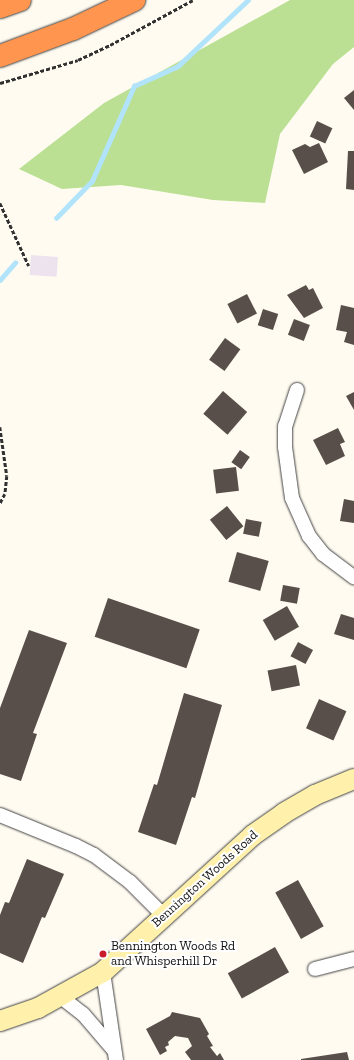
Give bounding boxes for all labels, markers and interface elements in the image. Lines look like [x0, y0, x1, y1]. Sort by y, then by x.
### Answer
street label: Bennington Woods Road [149, 827, 261, 931]
place label: Bennington Woods Rd and Whisperhill Dr [111, 939, 236, 970]
marker: Bennington Woods Rd and Whisperhill Dr [98, 949, 108, 959]

